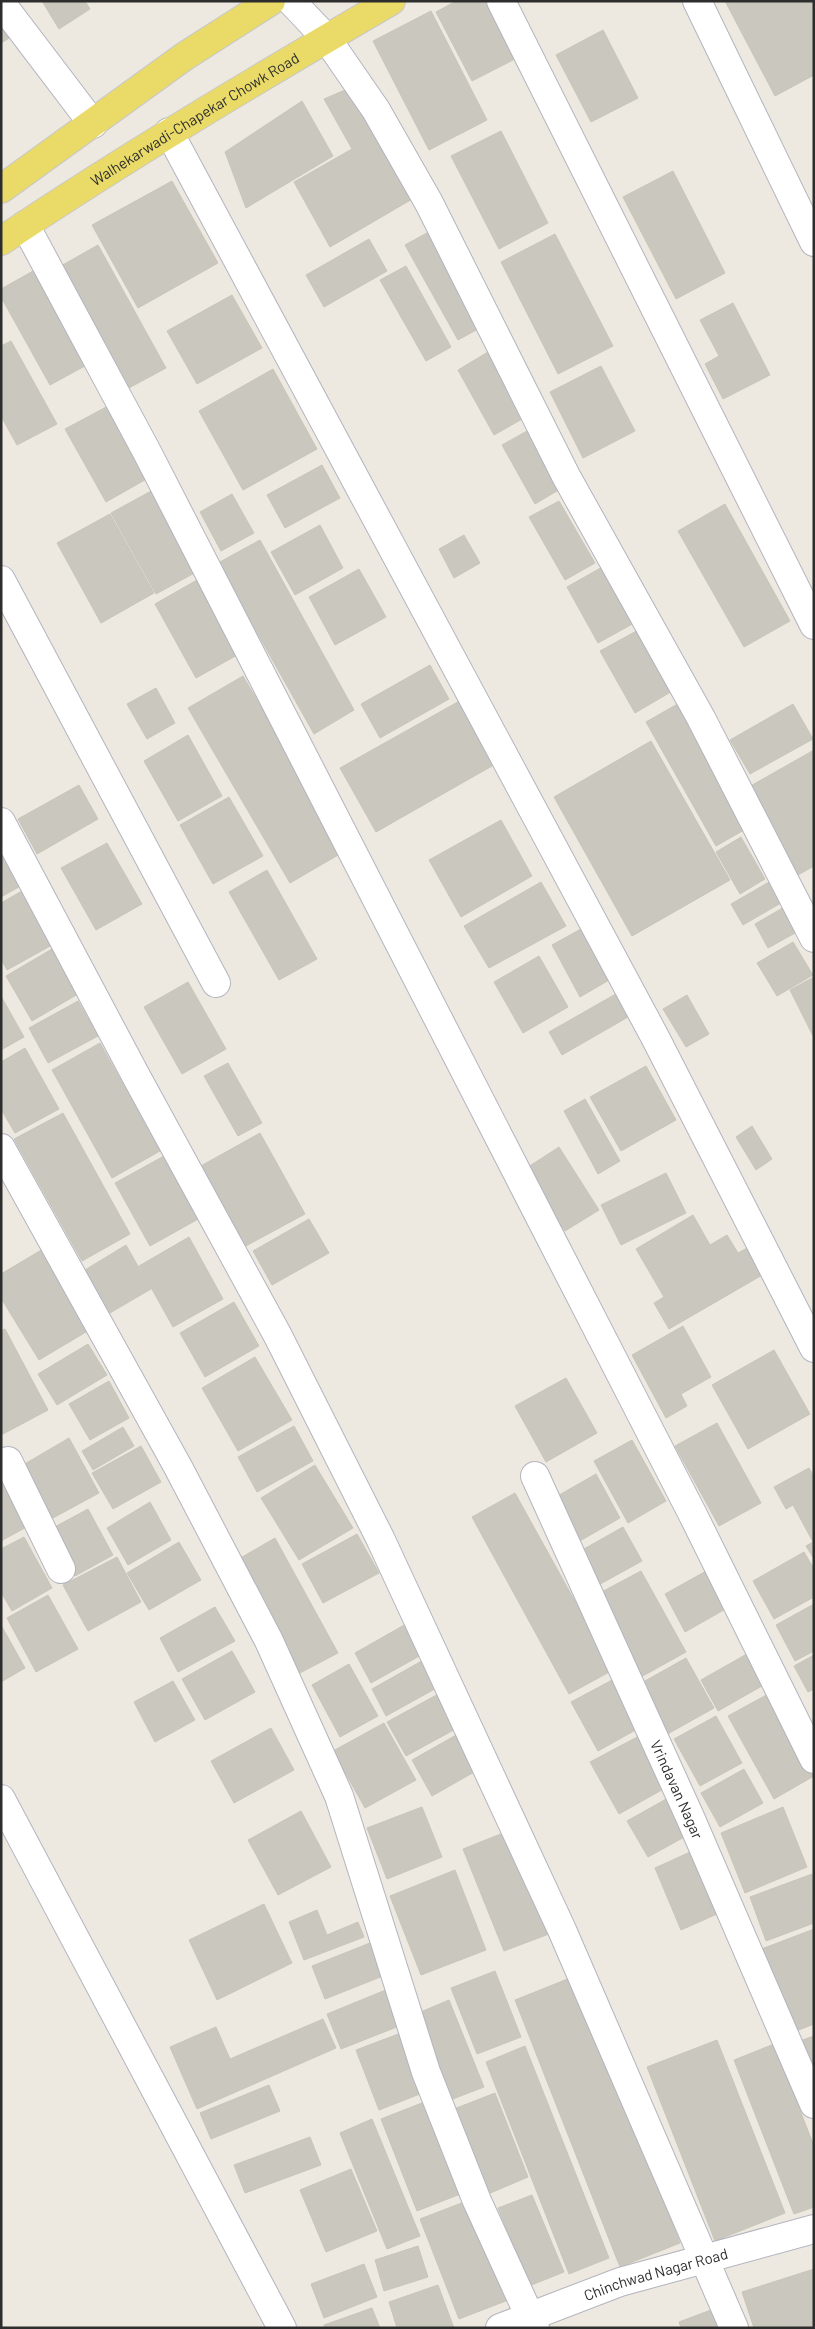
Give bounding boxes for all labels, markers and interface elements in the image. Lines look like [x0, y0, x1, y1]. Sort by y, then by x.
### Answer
street label: Walhekarwadi-Chapekar Chowk Road [87, 48, 302, 189]
street label: Vrindavan Nagar [647, 1737, 707, 1842]
street label: Chinchwad Nagar Road [581, 2244, 730, 2304]

